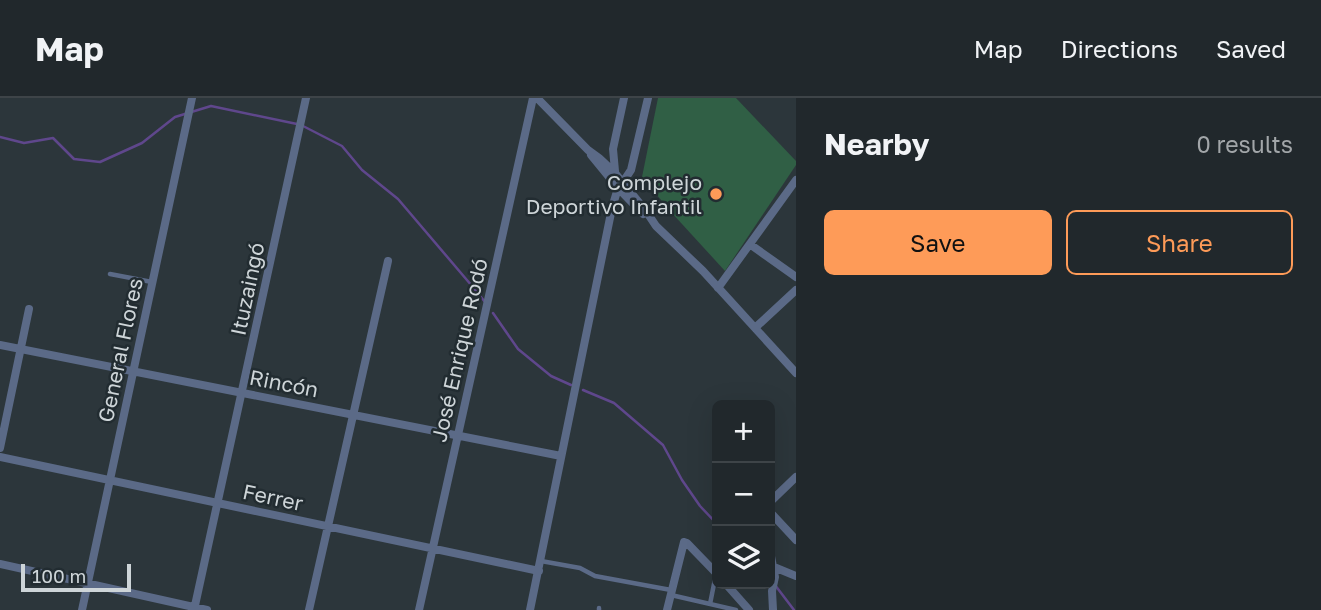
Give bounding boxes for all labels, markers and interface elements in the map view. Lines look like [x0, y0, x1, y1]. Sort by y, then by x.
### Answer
text: Map [35, 29, 104, 68]
text: Map [974, 34, 1023, 63]
text: Directions [1061, 34, 1178, 63]
text: Saved [1216, 34, 1286, 63]
text: Nearby [824, 126, 929, 162]
text: 0 results [1197, 130, 1293, 158]
place label: Complejo Deportivo Infantil [526, 169, 702, 219]
marker: Complejo Deportivo Infantil [708, 186, 724, 202]
button: Save [824, 210, 1052, 275]
button: Share [1066, 210, 1293, 275]
street label: Ituzaingó [224, 240, 270, 338]
street label: José Enrique Rodó [425, 256, 493, 444]
street label: General Flores [92, 276, 148, 424]
street label: Rincón [247, 364, 321, 402]
map controls [712, 400, 775, 589]
button: + [712, 400, 775, 463]
button: − [712, 463, 775, 526]
street label: Ferrer [240, 478, 306, 516]
button: layers [712, 526, 775, 589]
scale bar [21, 561, 131, 593]
text: 100 m [32, 564, 86, 587]

